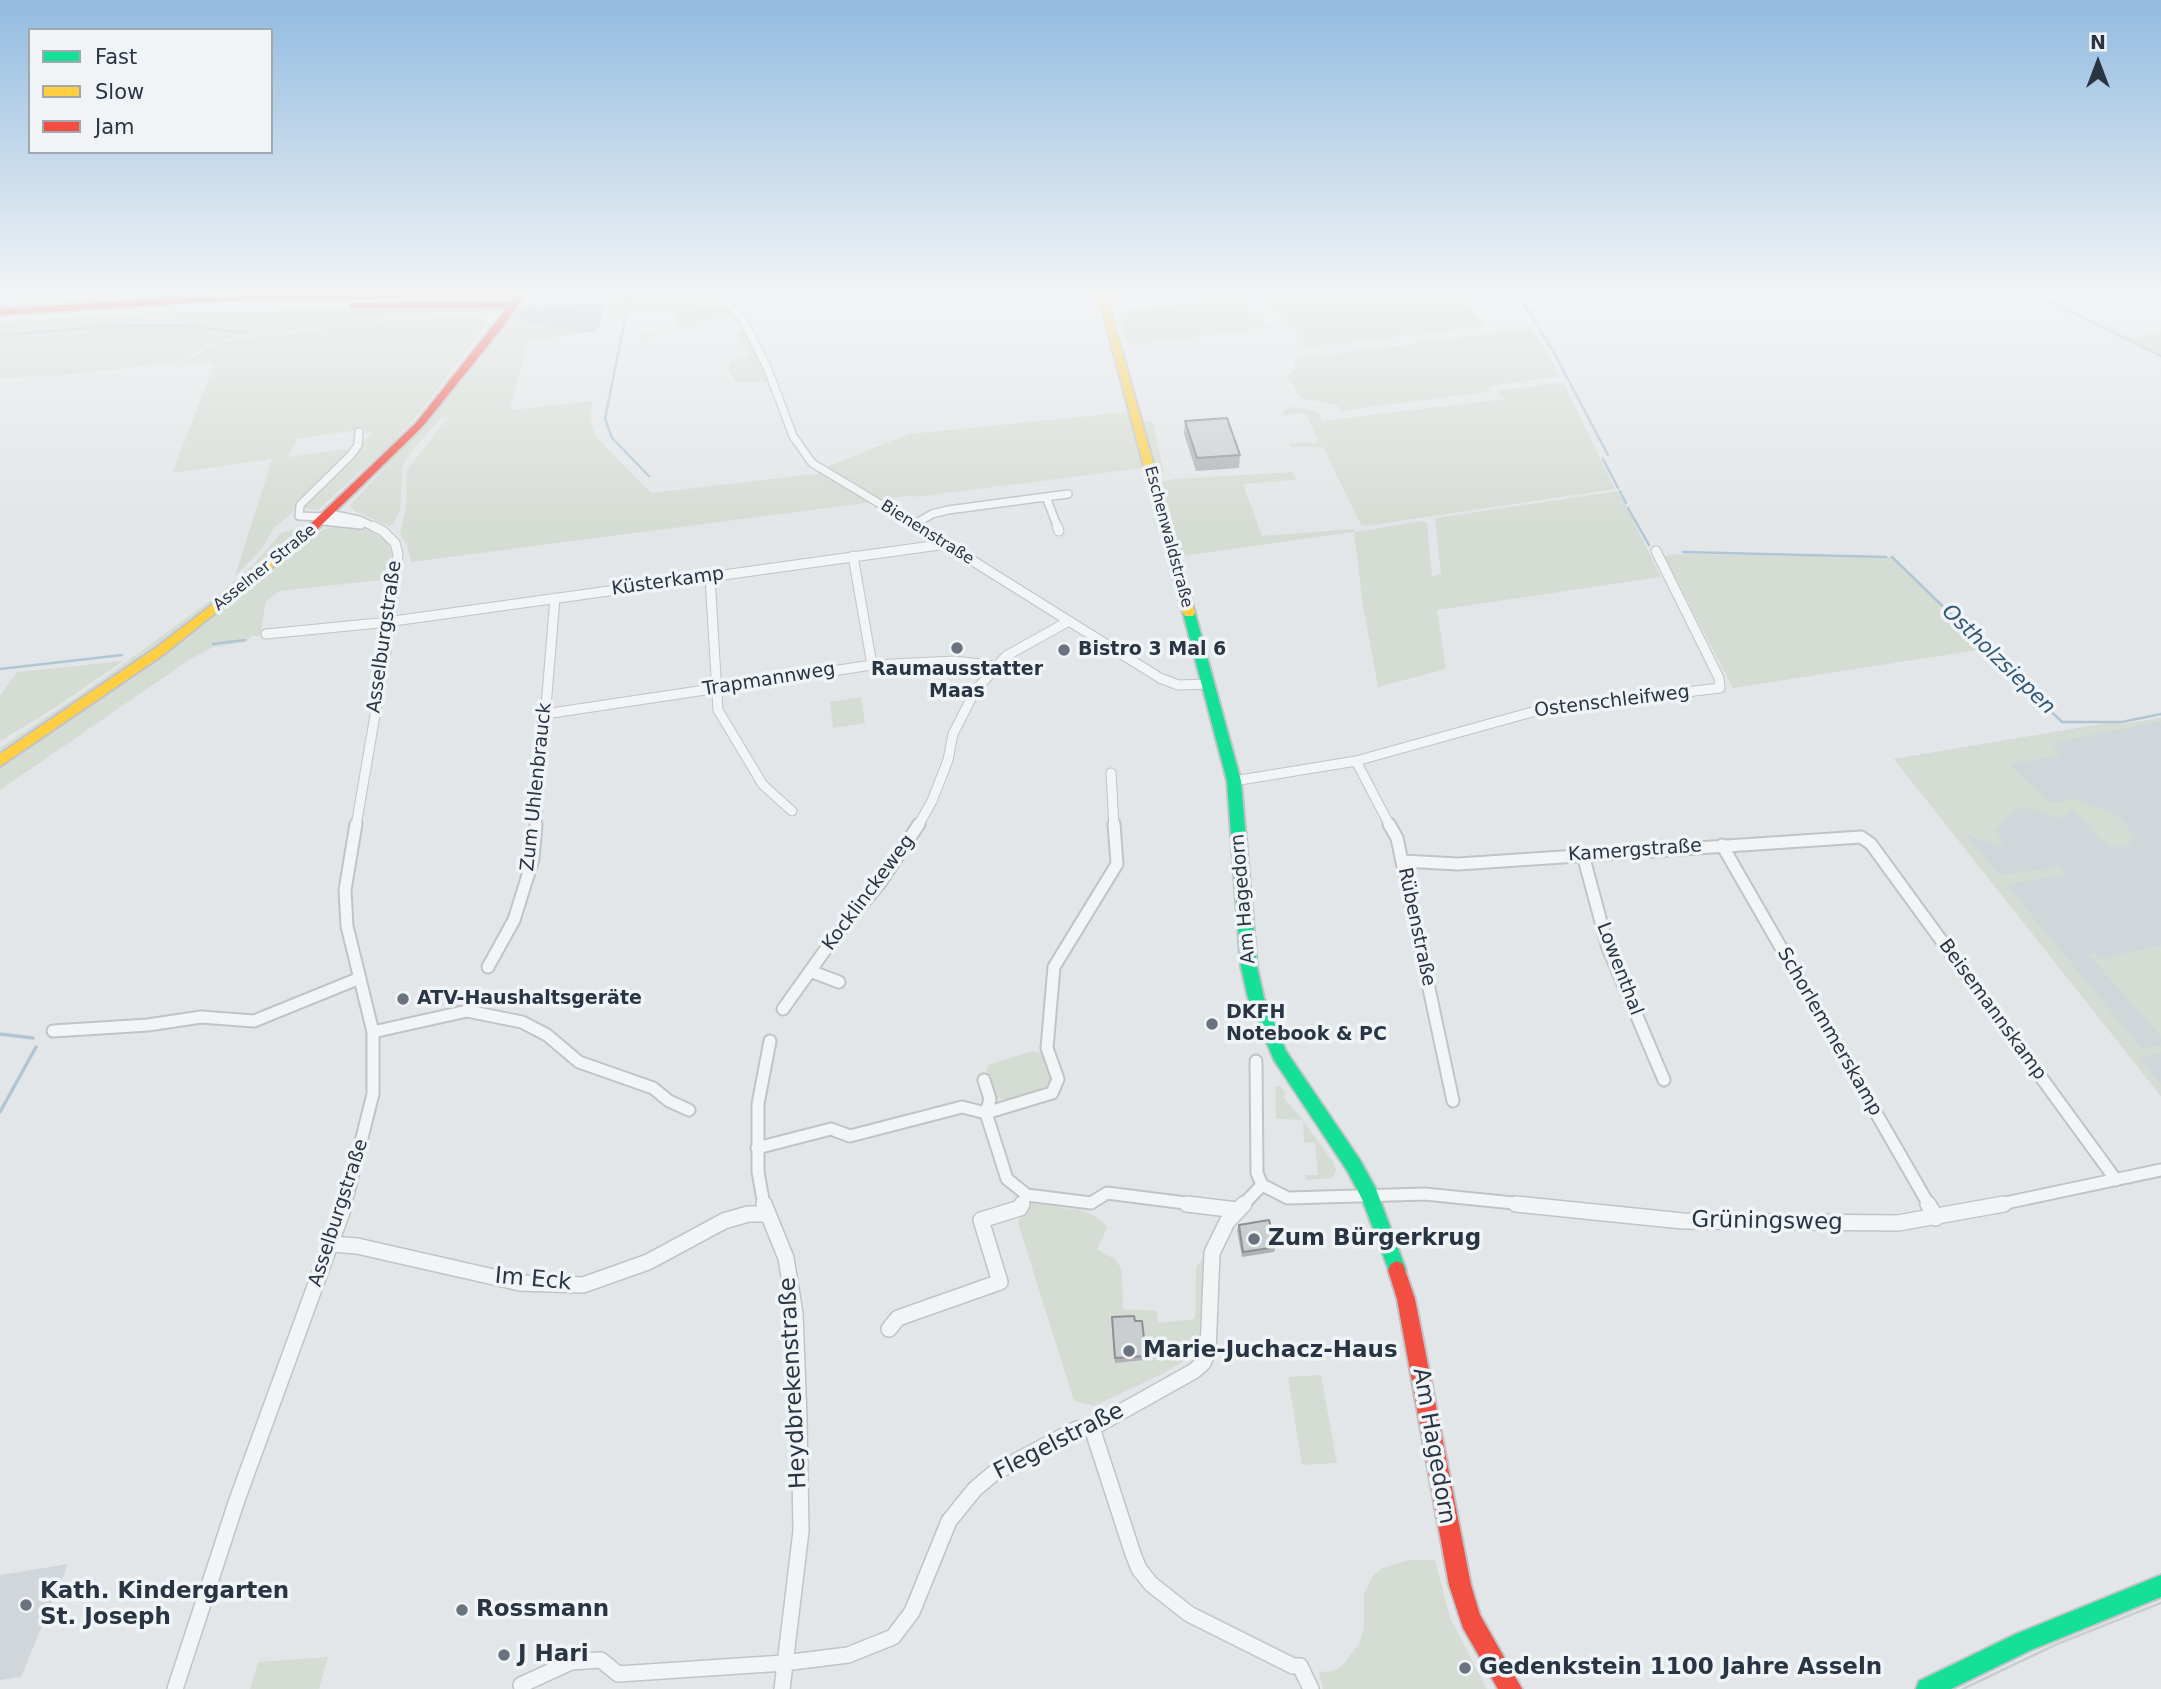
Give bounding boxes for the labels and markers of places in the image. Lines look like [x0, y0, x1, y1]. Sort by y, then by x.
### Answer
place label: Bistro 3 Mal 6 [1078, 639, 1226, 661]
marker: Raumausstatter Maas [949, 640, 965, 656]
marker: Bistro 3 Mal 6 [1056, 642, 1072, 658]
place label: Raumausstatter Maas [871, 659, 1043, 703]
place label: ATV-Haushaltsgeräte [417, 988, 642, 1010]
marker: ATV-Haushaltsgeräte [395, 991, 411, 1007]
place label: DKFH Notebook & PC [1226, 1002, 1387, 1046]
marker: DKFH Notebook & PC [1204, 1016, 1220, 1032]
place label: Zum Bürgerkrug [1268, 1225, 1481, 1253]
marker: Zum Bürgerkrug [1246, 1231, 1262, 1247]
place label: Marie-Juchacz-Haus [1143, 1337, 1398, 1365]
marker: Marie-Juchacz-Haus [1121, 1343, 1137, 1359]
place label: Kath. Kindergarten St. Joseph [40, 1578, 289, 1632]
place label: Rossmann [476, 1596, 609, 1624]
marker: Kath. Kindergarten St. Joseph [18, 1597, 34, 1613]
marker: Rossmann [454, 1602, 470, 1618]
place label: J Hari [518, 1641, 589, 1669]
marker: J Hari [496, 1647, 512, 1663]
place label: Gedenkstein 1100 Jahre Asseln [1479, 1654, 1882, 1682]
marker: Gedenkstein 1100 Jahre Asseln [1457, 1660, 1473, 1676]

